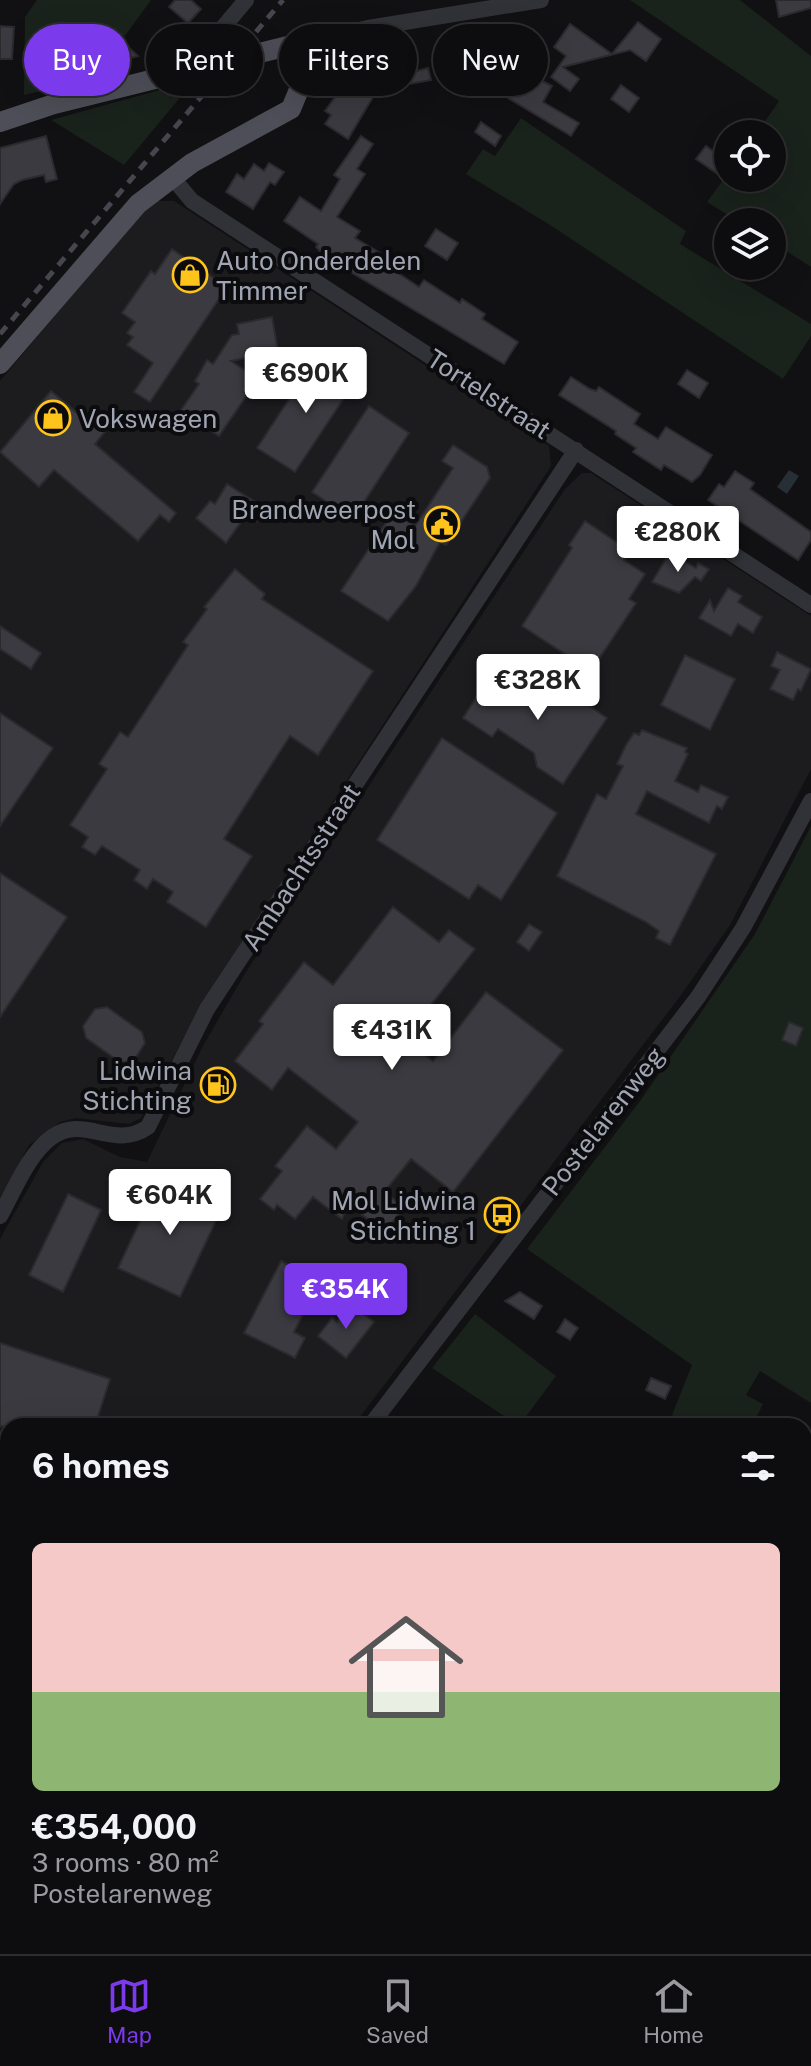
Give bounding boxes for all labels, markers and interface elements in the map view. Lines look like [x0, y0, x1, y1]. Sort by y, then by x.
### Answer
chip: Buy [24, 24, 130, 96]
chip: Rent [146, 24, 263, 96]
chip: Filters [279, 24, 417, 96]
chip: New [433, 24, 548, 96]
map controls [714, 120, 786, 280]
button: locate [714, 120, 786, 192]
button: layers [714, 208, 786, 280]
place label: Auto Onderdelen Timmer [216, 245, 421, 306]
shop icon: Auto Onderdelen Timmer [171, 256, 209, 294]
street label: Tortelstraat [421, 343, 557, 445]
pin: €690K [250, 347, 362, 415]
text: €690K [263, 357, 349, 388]
shop icon: Vokswagen [34, 399, 72, 437]
place label: Vokswagen [79, 403, 217, 434]
place label: Brandweerpost Mol [231, 494, 416, 555]
public building icon: Brandweerpost Mol [423, 505, 461, 543]
pin: €280K [622, 506, 734, 574]
text: €280K [635, 516, 721, 547]
pin: €328K [482, 654, 594, 722]
text: €328K [495, 664, 581, 695]
street label: Ambachtsstraat [235, 778, 367, 956]
pin: €431K [336, 1004, 448, 1072]
text: €431K [351, 1014, 433, 1045]
street label: Postelarenweg [535, 1040, 671, 1202]
place label: Lidwina Stichting [82, 1055, 192, 1116]
fuel station icon: Lidwina Stichting [199, 1066, 237, 1104]
pin: €604K [114, 1169, 226, 1237]
text: €604K [127, 1179, 213, 1210]
place label: Mol Lidwina Stichting 1 [331, 1185, 476, 1246]
bus stop icon: Mol Lidwina Stichting 1 [483, 1196, 521, 1234]
pin: €354K [290, 1263, 402, 1331]
text: €354K [302, 1273, 390, 1304]
icon: filters [736, 1444, 780, 1488]
text: 6 homes [32, 1446, 170, 1486]
icon: home [334, 1595, 478, 1739]
text: €354,000 [32, 1807, 197, 1847]
text: 3 rooms · 80 m² [32, 1847, 219, 1878]
text: Postelarenweg [32, 1878, 213, 1909]
tab: Map [107, 1974, 152, 2048]
tab: Saved [366, 1974, 429, 2048]
tab: Home [643, 1974, 704, 2048]

